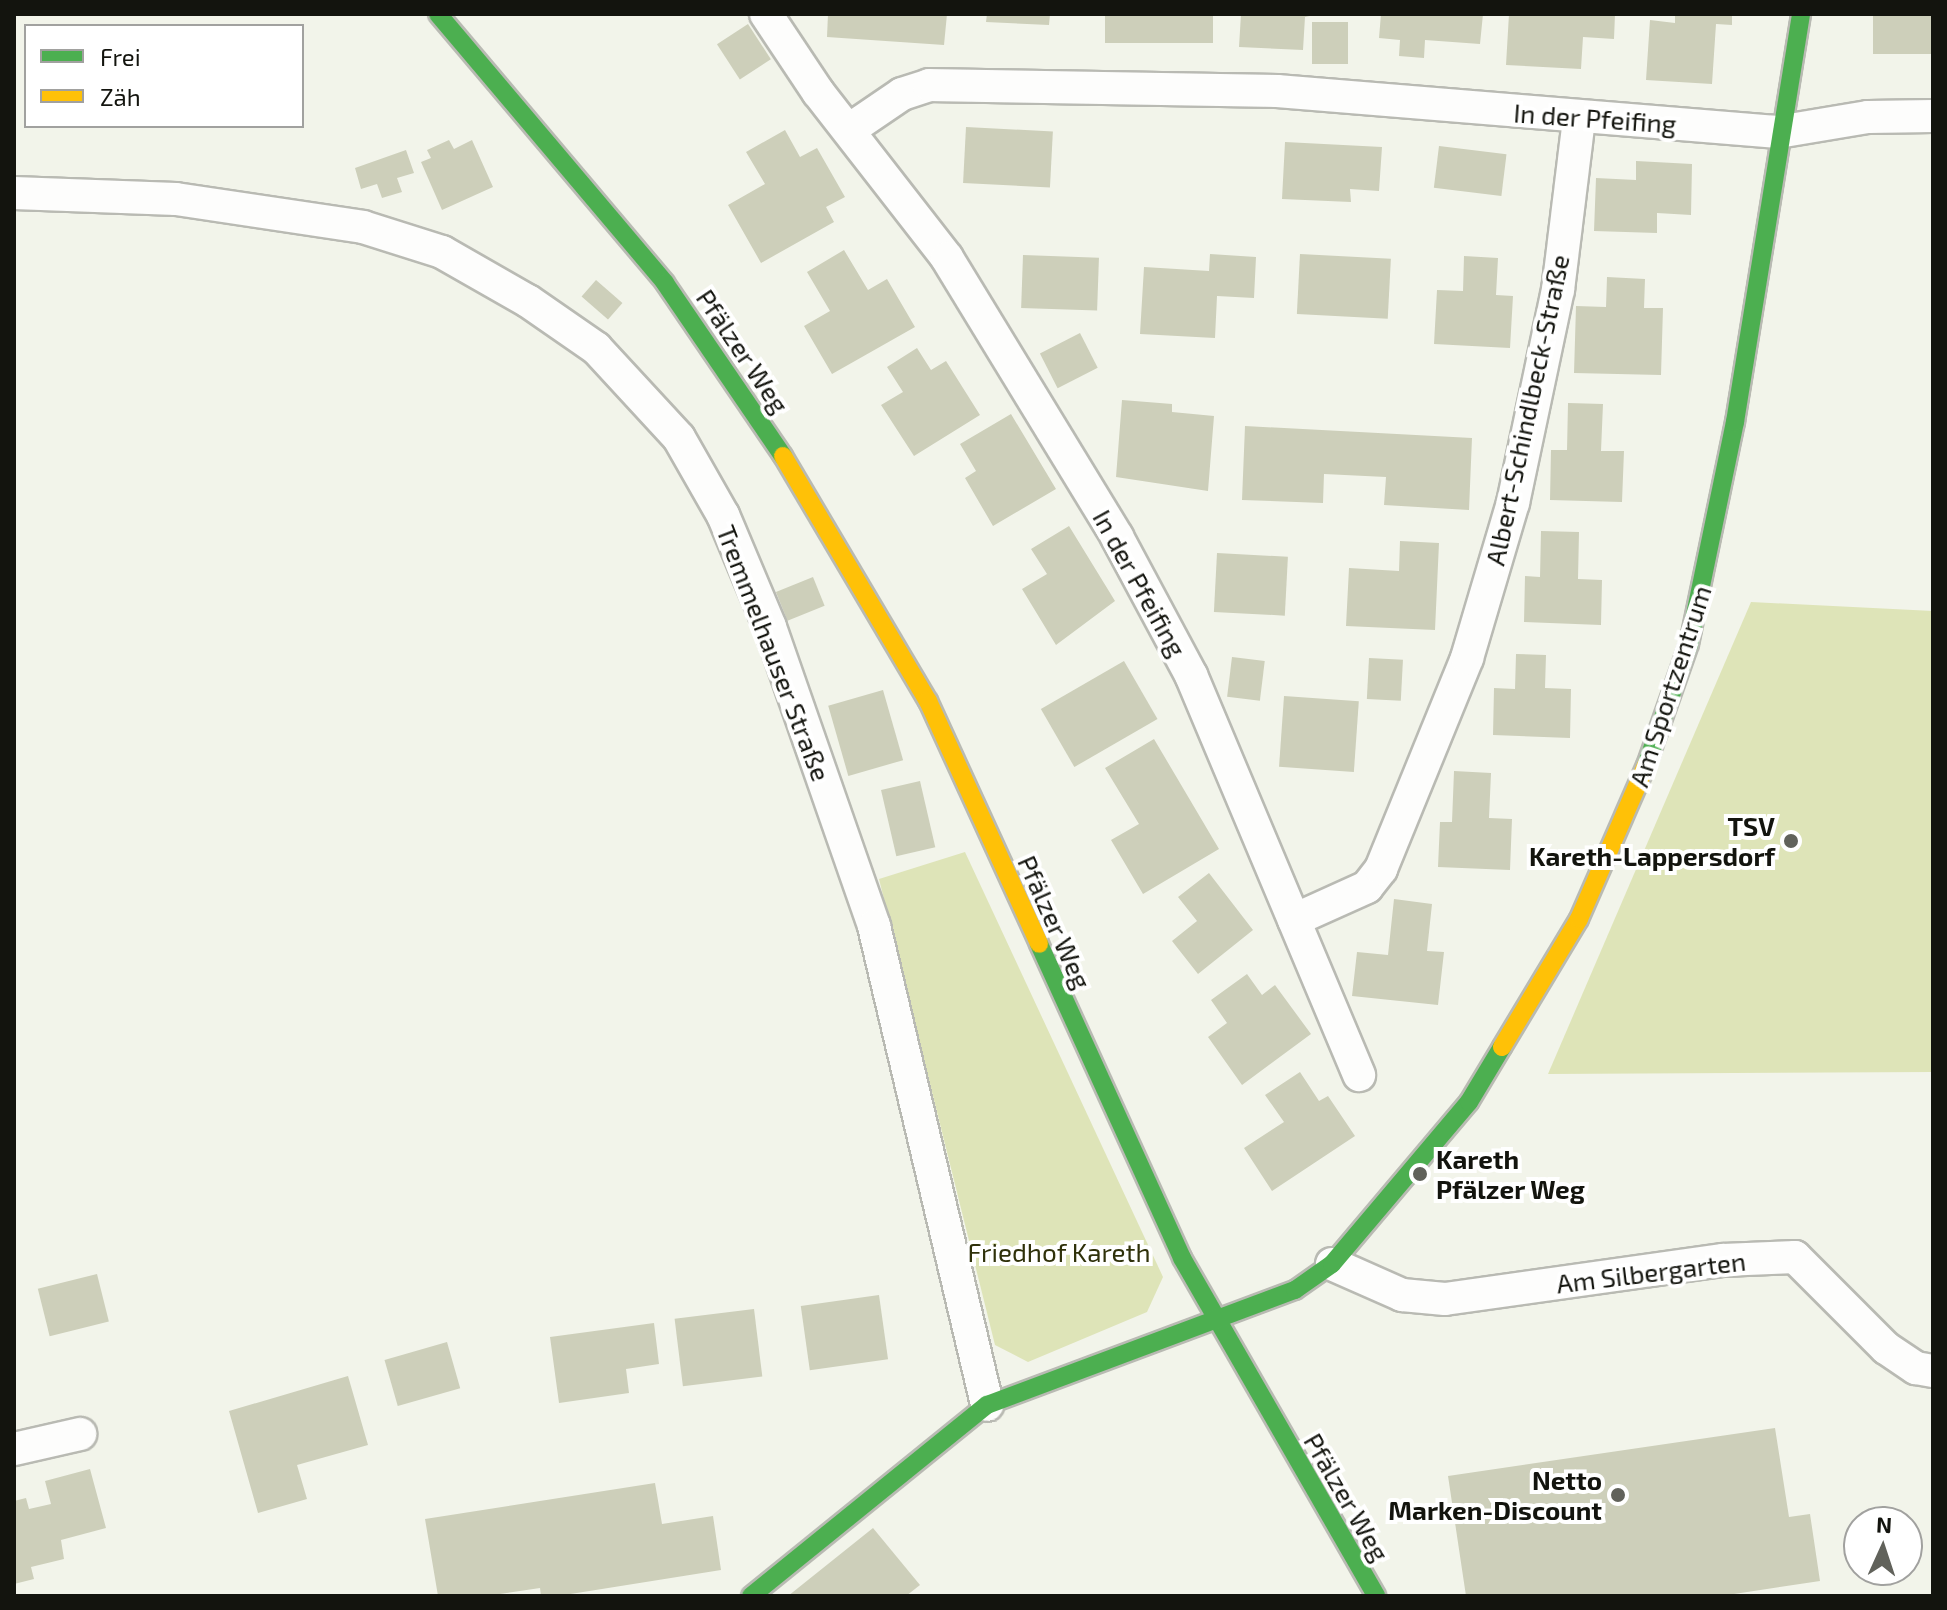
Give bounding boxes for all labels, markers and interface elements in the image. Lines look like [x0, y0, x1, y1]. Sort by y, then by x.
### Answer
legend [24, 24, 304, 128]
text: Frei [100, 42, 141, 71]
text: Zäh [100, 82, 141, 111]
street label: In der Pfeifing [1512, 97, 1678, 139]
street label: Albert-Schindlbeck-Straße [1479, 252, 1575, 568]
street label: Pfälzer Weg [690, 283, 796, 419]
street label: In der Pfeifing [1087, 504, 1193, 662]
street label: Tremmelhauser Straße [711, 520, 837, 786]
street label: Am Sportzentrum [1623, 581, 1717, 791]
place label: TSV Kareth-Lappersdorf [1529, 810, 1775, 872]
marker: TSV Kareth-Lappersdorf [1782, 832, 1800, 850]
street label: Pfälzer Weg [1012, 850, 1098, 994]
place label: Kareth Pfälzer Weg [1436, 1143, 1586, 1204]
marker: Kareth Pfälzer Weg [1411, 1165, 1429, 1183]
park label: Friedhof Kareth [967, 1236, 1151, 1268]
street label: Am Silbergarten [1554, 1245, 1748, 1299]
street label: Pfälzer Weg [1298, 1427, 1396, 1567]
place label: Netto Marken-Discount [1388, 1464, 1602, 1526]
marker: Netto Marken-Discount [1609, 1486, 1627, 1504]
north arrow [1843, 1506, 1923, 1586]
text: N [1876, 1511, 1893, 1537]

